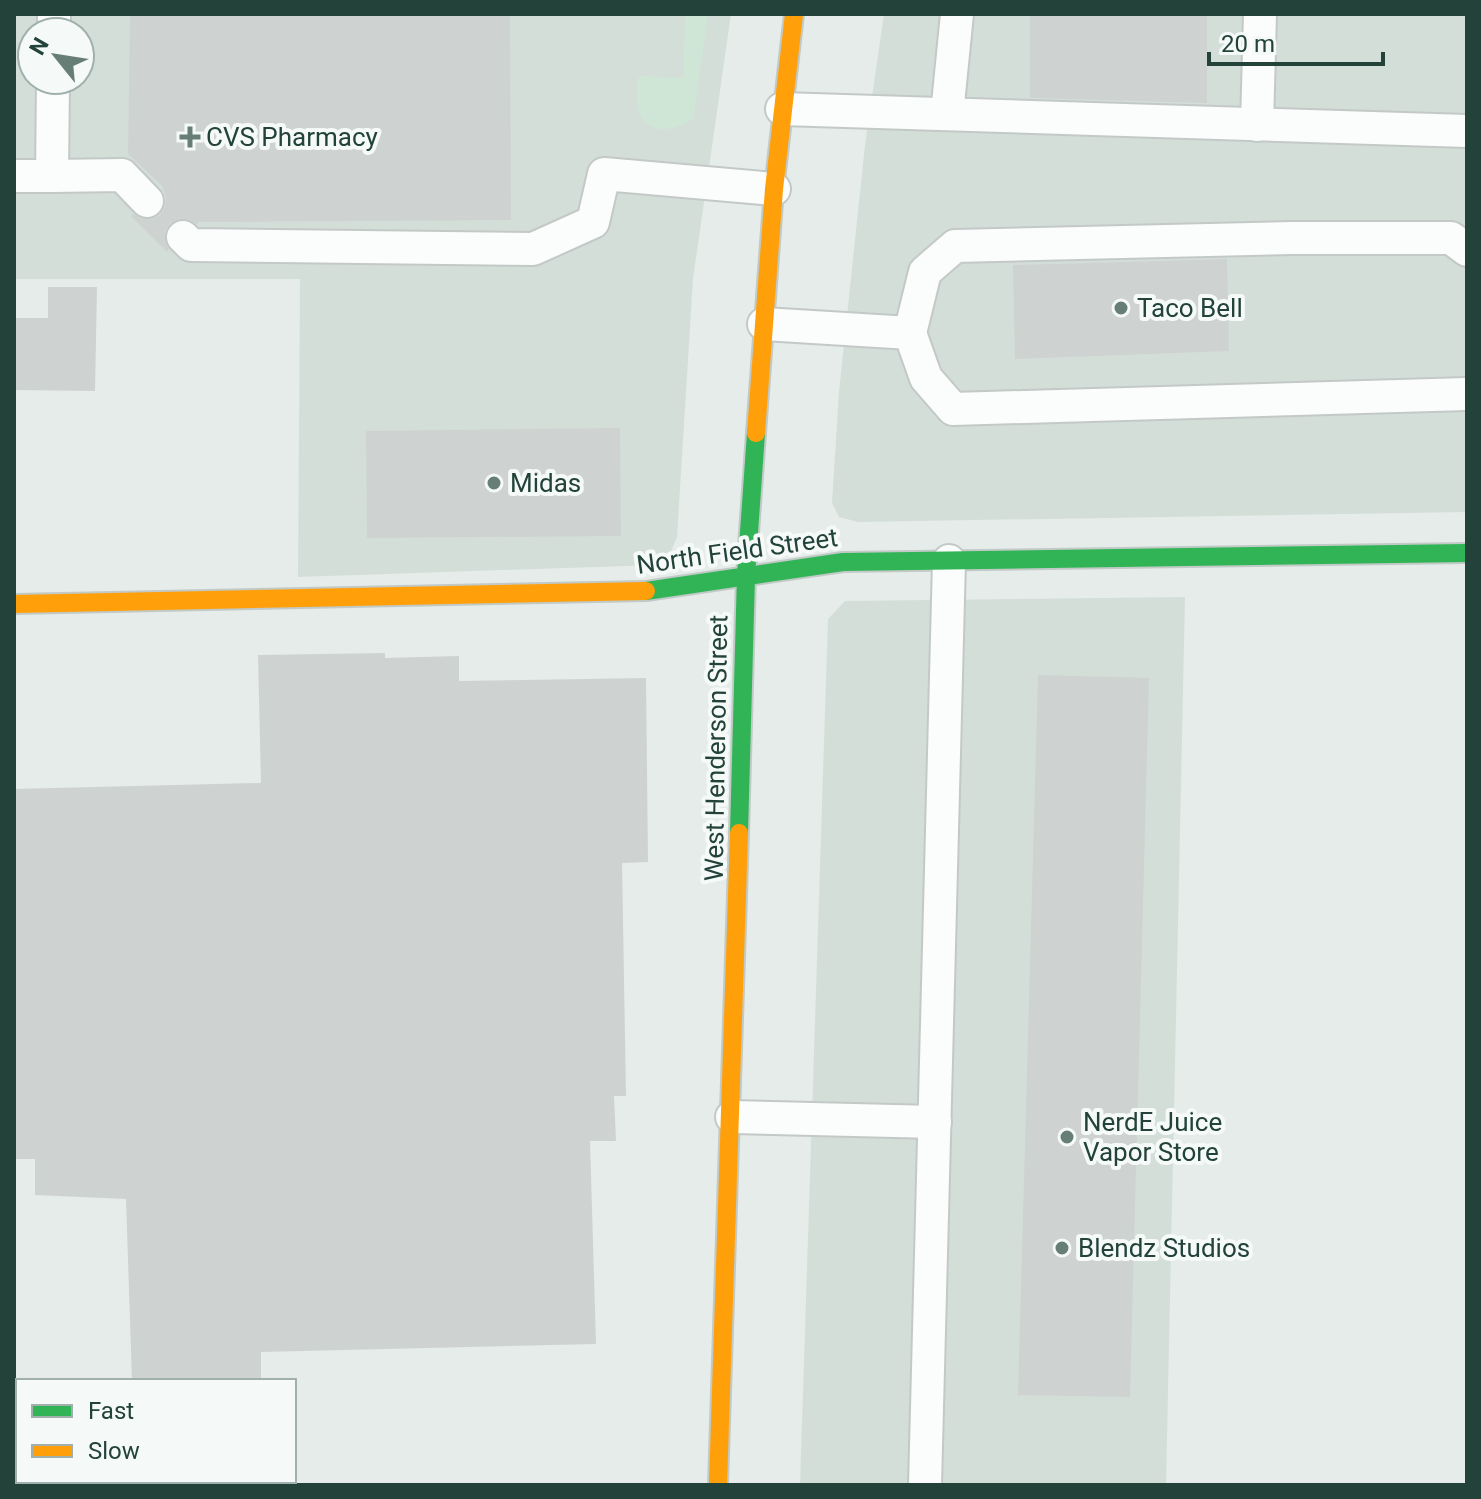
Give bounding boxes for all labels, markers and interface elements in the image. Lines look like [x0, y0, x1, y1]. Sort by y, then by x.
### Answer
north arrow [16, 16, 96, 96]
scale bar [1209, 16, 1383, 66]
text: 20 m [1221, 30, 1275, 58]
text: N [24, 33, 54, 59]
place label: CVS Pharmacy [206, 122, 378, 152]
marker: CVS Pharmacy [181, 128, 199, 146]
place label: Taco Bell [1137, 293, 1243, 323]
marker: Taco Bell [1112, 299, 1130, 317]
place label: Midas [510, 468, 581, 498]
marker: Midas [485, 474, 503, 492]
street label: North Field Street [635, 522, 839, 580]
street label: West Henderson Street [699, 615, 733, 881]
place label: NerdE Juice Vapor Store [1083, 1107, 1222, 1167]
marker: NerdE Juice Vapor Store [1058, 1128, 1076, 1146]
place label: Blendz Studios [1078, 1233, 1250, 1263]
marker: Blendz Studios [1053, 1239, 1071, 1257]
legend [16, 1379, 296, 1483]
text: Fast [88, 1397, 134, 1425]
text: Slow [88, 1437, 140, 1465]

